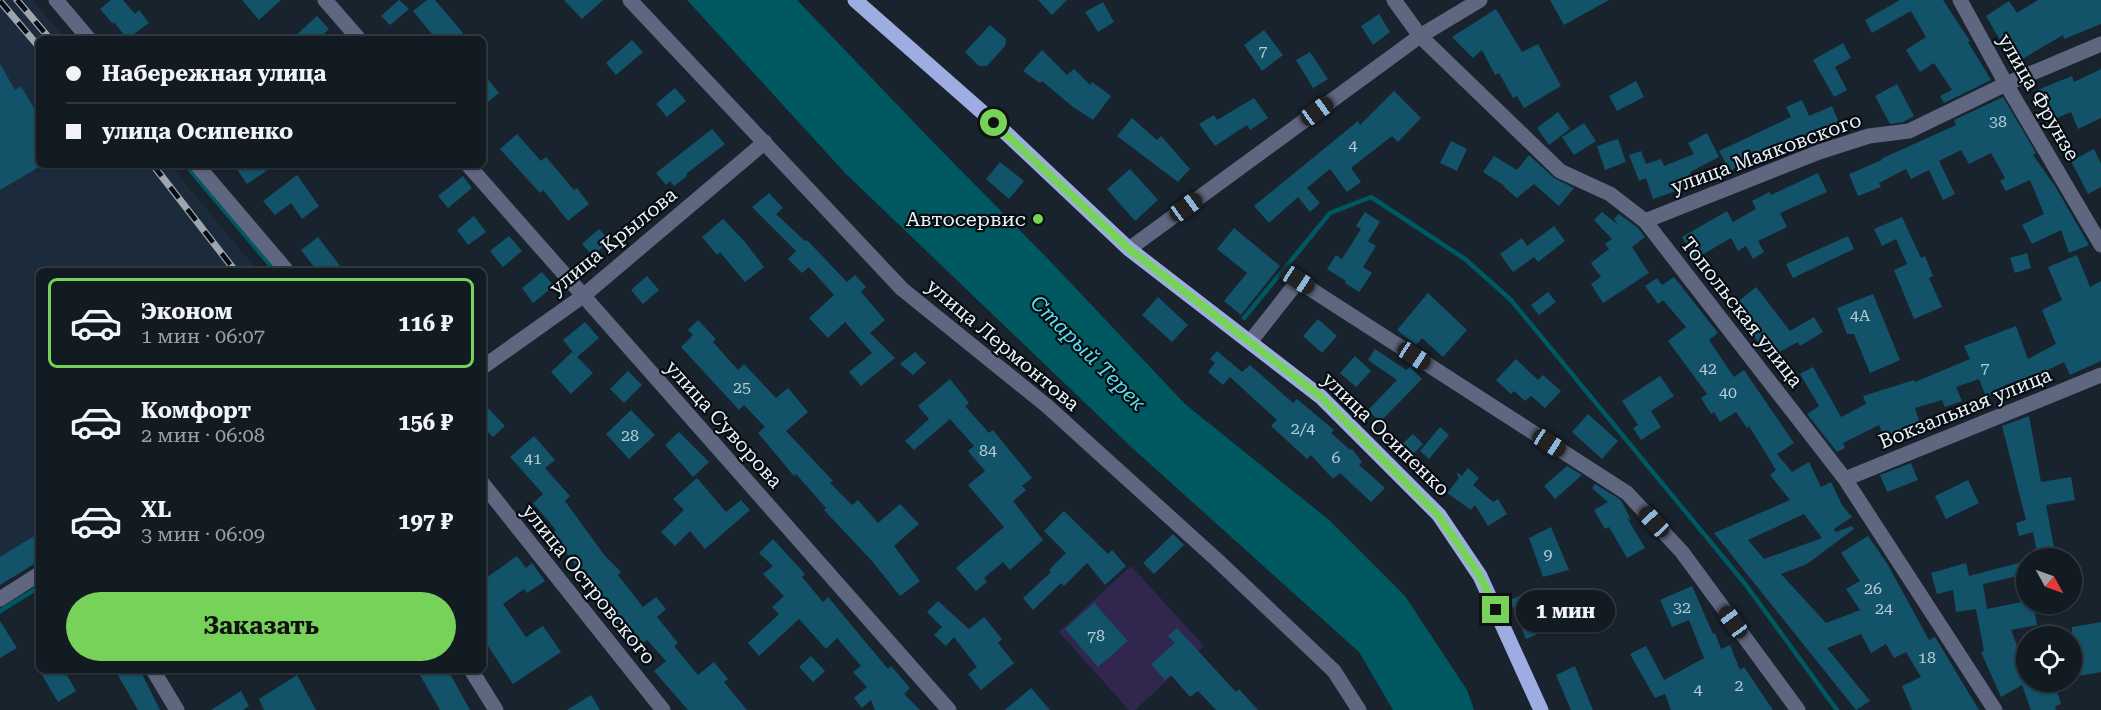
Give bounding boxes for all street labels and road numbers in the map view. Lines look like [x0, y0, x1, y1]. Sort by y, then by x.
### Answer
street label: улица Фрунзе [1993, 29, 2085, 165]
street label: улица Маяковского [1668, 107, 1864, 199]
street label: улица Крылова [544, 182, 682, 300]
street label: Топольская улица [1676, 232, 1808, 392]
street label: улица Лермонтова [921, 274, 1085, 416]
street label: улица Суворова [660, 355, 788, 493]
street label: Вокзальная улица [1875, 362, 2055, 454]
street label: улица Осипенко [1317, 367, 1455, 501]
street label: улица Островского [517, 499, 661, 669]

